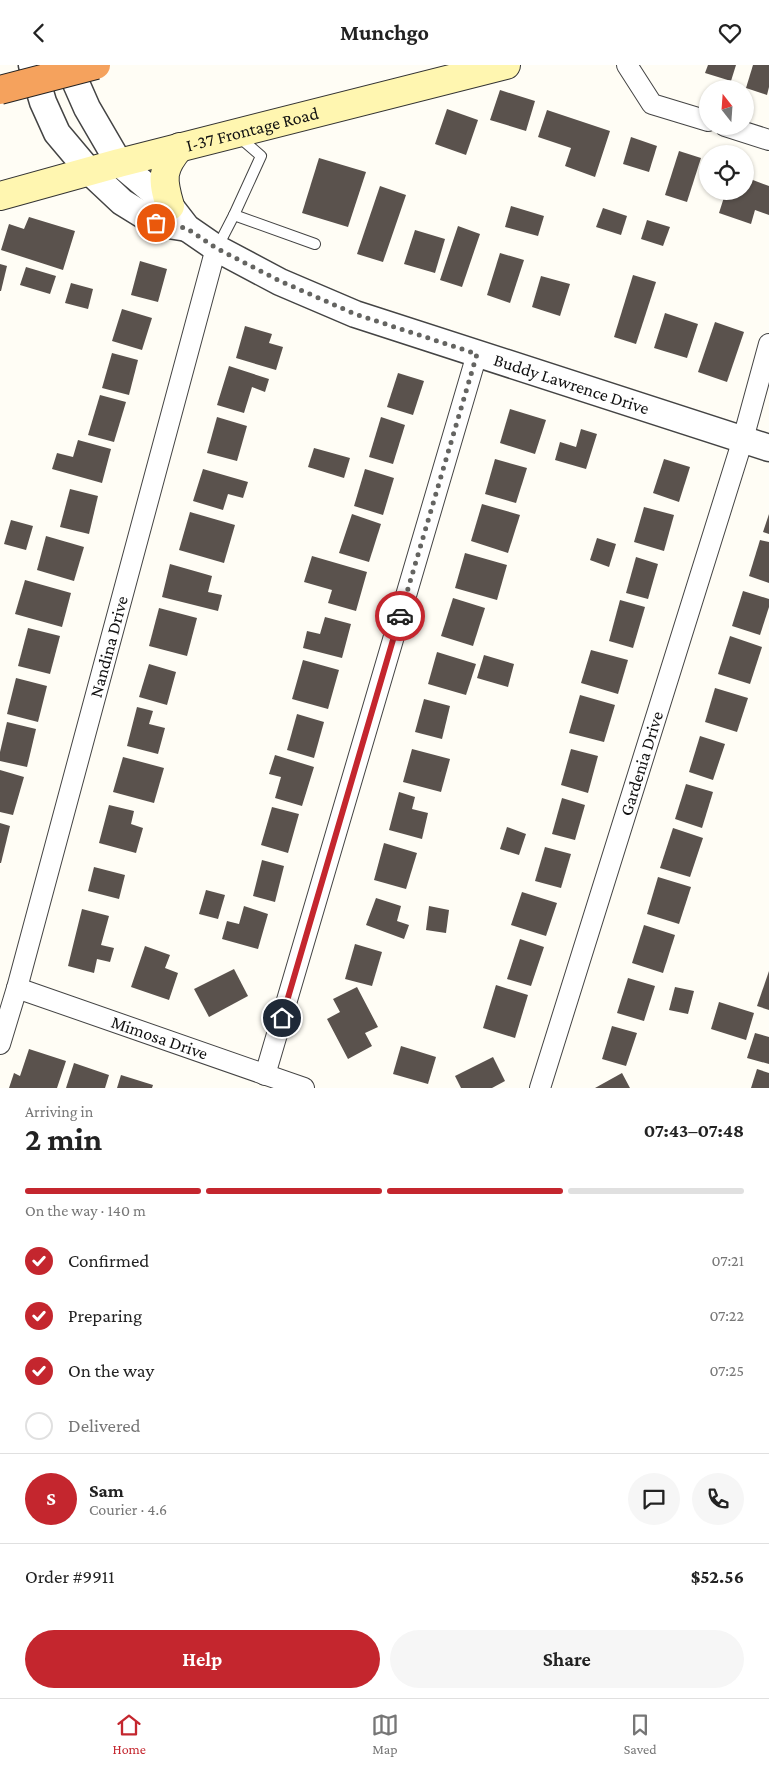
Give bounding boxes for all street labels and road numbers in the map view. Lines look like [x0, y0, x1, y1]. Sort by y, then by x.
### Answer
street label: I-37 Frontage Road [184, 103, 321, 156]
street label: Buddy Lawrence Drive [491, 350, 652, 419]
street label: Nandina Drive [86, 594, 132, 700]
street label: Gardenia Drive [616, 709, 667, 818]
street label: Mimosa Drive [109, 1012, 211, 1064]

